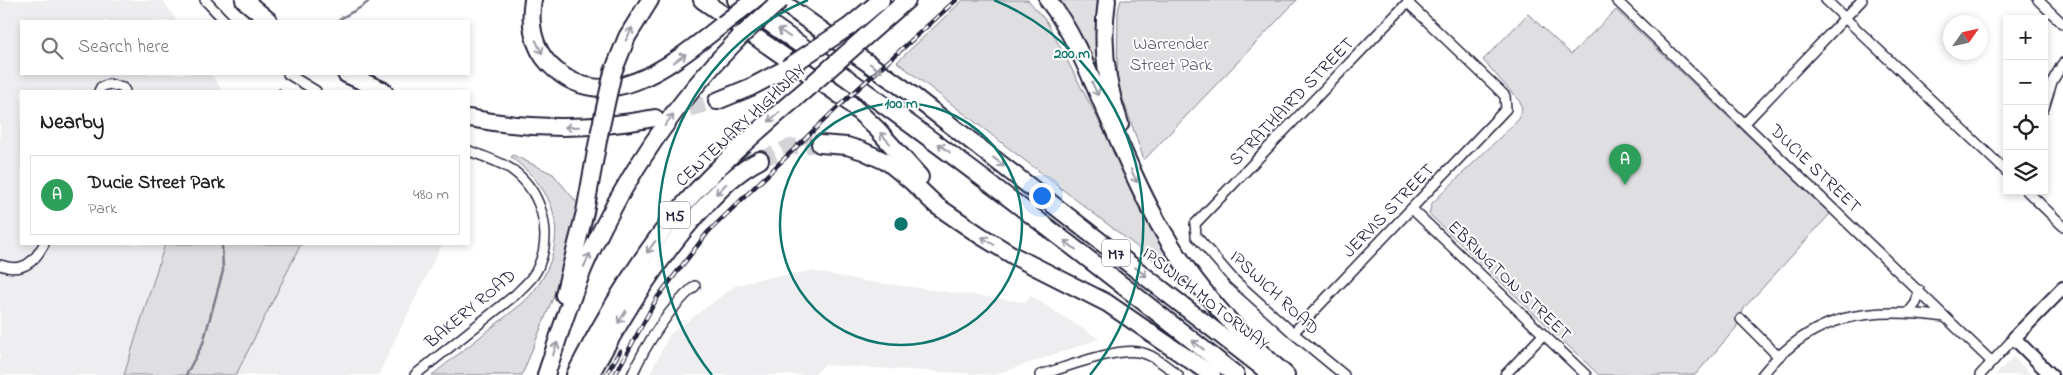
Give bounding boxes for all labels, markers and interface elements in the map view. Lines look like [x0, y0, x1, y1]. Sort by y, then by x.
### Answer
north arrow [1943, 15, 1988, 60]
map controls [2003, 15, 2048, 195]
button: + [2003, 15, 2048, 60]
search box [20, 20, 470, 75]
one-way arrow [624, 27, 634, 42]
one-way arrow [777, 28, 791, 38]
park label: Warrender Street Park [1130, 32, 1212, 79]
street label: STRATHAIRD STREET [1224, 32, 1361, 173]
icon: search [38, 34, 66, 62]
text: Search here [78, 34, 169, 61]
one-way arrow [534, 39, 544, 54]
text: 200 m [1053, 43, 1090, 65]
one-way arrow [673, 53, 687, 63]
street label: CENTENARY HIGHWAY [670, 59, 813, 194]
button: − [2003, 60, 2048, 105]
one-way arrow [869, 63, 883, 73]
one-way arrow [1090, 82, 1100, 97]
text: 100 m [884, 93, 918, 115]
button: locate [2003, 105, 2048, 150]
text: Nearby [40, 108, 104, 138]
one-way arrow [768, 111, 781, 123]
one-way arrow [663, 114, 674, 127]
street label: DUCIE STREET [1762, 118, 1866, 220]
one-way arrow [564, 123, 580, 132]
one-way arrow [879, 132, 891, 145]
one-way arrow [937, 143, 951, 153]
pin: A [1609, 144, 1641, 185]
button: layers [2003, 150, 2048, 195]
one-way arrow [992, 156, 1005, 167]
street label: JERVIS STREET [1338, 158, 1441, 264]
one-way arrow [1130, 168, 1140, 183]
text: Ducie Street Park [88, 170, 225, 197]
text: A [52, 183, 62, 207]
text: 480 m [413, 183, 449, 207]
one-way arrow [715, 183, 727, 195]
your location [1029, 183, 1055, 209]
text: Park [88, 197, 117, 221]
road number: M5 [660, 202, 690, 228]
centre of rings [892, 215, 910, 233]
street label: EBRINGTON STREET [1441, 215, 1576, 348]
one-way arrow [981, 235, 995, 245]
one-way arrow [1064, 239, 1077, 250]
one-way arrow [646, 240, 656, 254]
road number: M7 [1102, 240, 1130, 266]
street label: IPSWICH MOTORWAY [1136, 242, 1275, 358]
street label: IPSWICH ROAD [1223, 245, 1324, 342]
one-way arrow [583, 253, 593, 268]
street label: BAKERY ROAD [419, 264, 522, 356]
one-way arrow [1134, 267, 1147, 278]
one-way arrow [617, 310, 627, 324]
one-way arrow [1191, 340, 1205, 350]
one-way arrow [551, 341, 560, 357]

